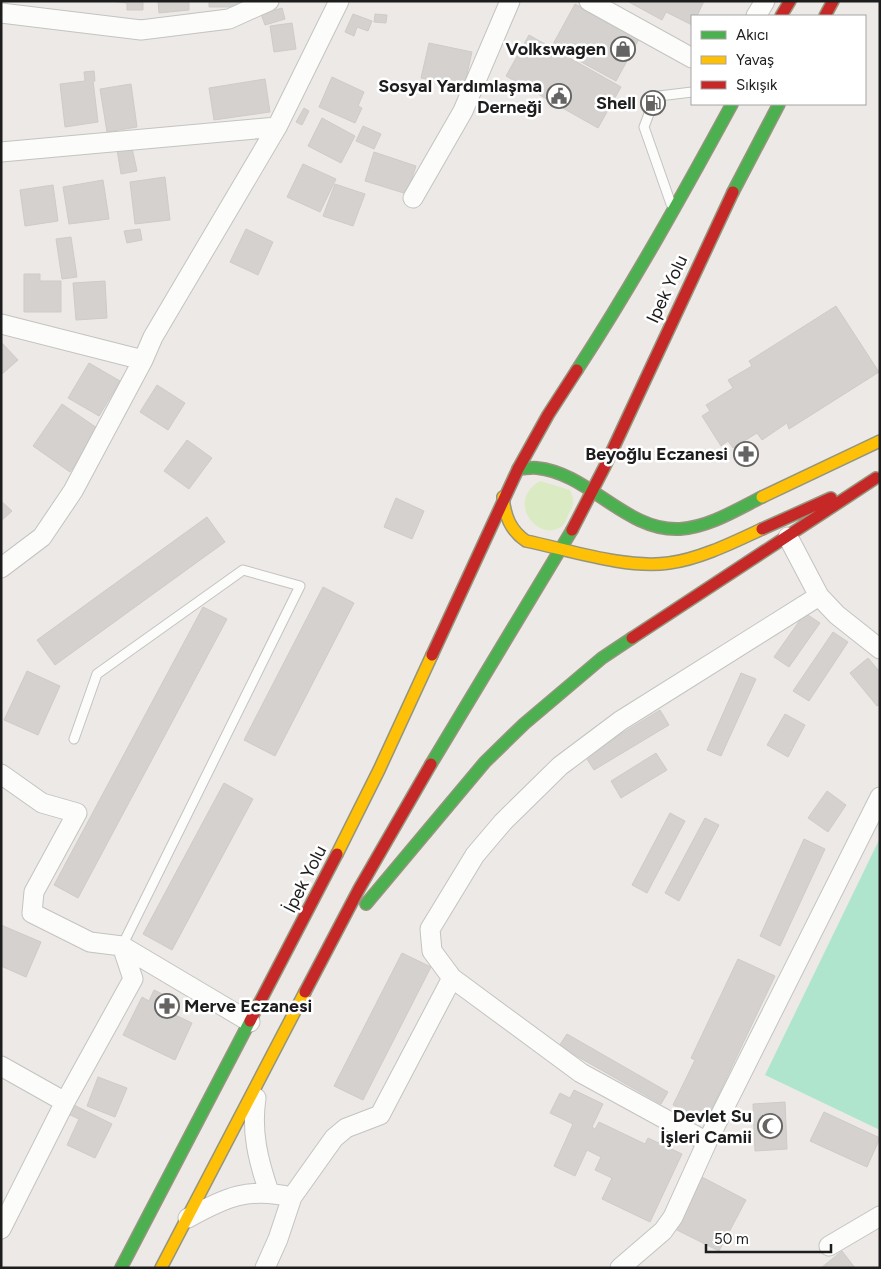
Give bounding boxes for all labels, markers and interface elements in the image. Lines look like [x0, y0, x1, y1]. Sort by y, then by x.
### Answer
legend [691, 15, 866, 105]
text: Akıcı [736, 26, 769, 44]
shop icon: Volkswagen [610, 36, 636, 62]
place label: Volkswagen [505, 38, 606, 60]
text: Yavaş [736, 51, 774, 69]
place label: Sosyal Yardımlaşma Derneği [378, 75, 542, 118]
text: Sıkışık [736, 76, 778, 94]
public building icon: Sosyal Yardımlaşma Derneği [546, 83, 572, 109]
fuel station icon: Shell [640, 90, 666, 116]
place label: Shell [596, 92, 636, 114]
street label: Ipek Yolu [642, 251, 692, 327]
pharmacy icon: Beyoğlu Eczanesi [733, 441, 759, 467]
place label: Beyoğlu Eczanesi [585, 443, 728, 465]
street label: İpek Yolu [279, 842, 331, 916]
pharmacy icon: Merve Eczanesi [154, 993, 180, 1019]
place label: Merve Eczanesi [184, 995, 312, 1017]
place label: Devlet Su İşleri Camii [660, 1105, 752, 1148]
mosque icon: Devlet Su İşleri Camii [757, 1113, 783, 1139]
scale bar [706, 1222, 831, 1254]
text: 50 m [714, 1230, 749, 1248]

